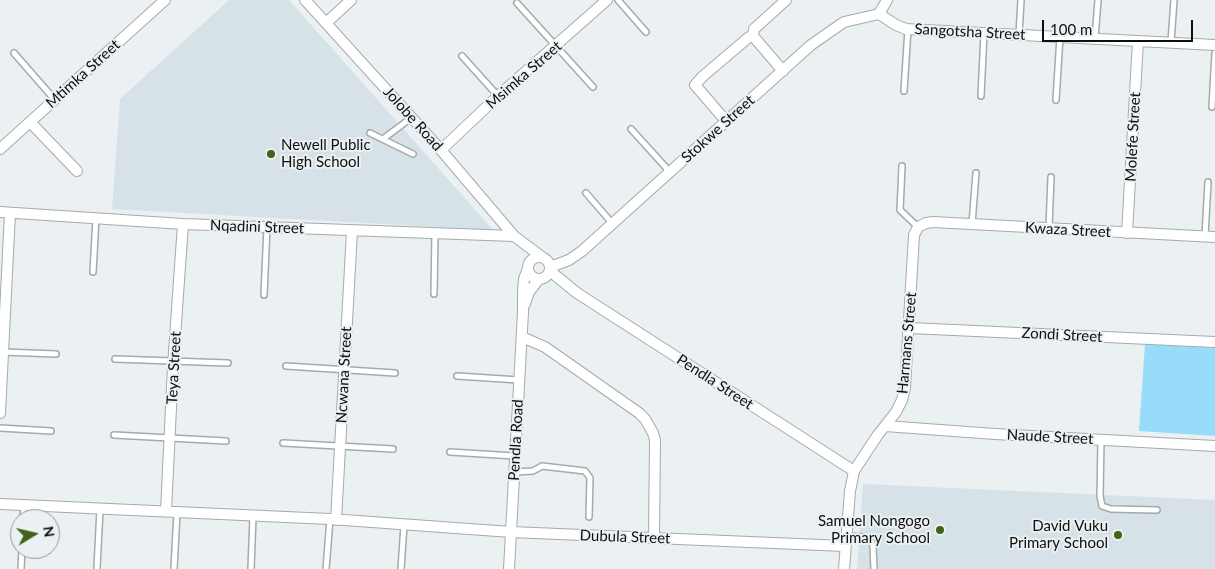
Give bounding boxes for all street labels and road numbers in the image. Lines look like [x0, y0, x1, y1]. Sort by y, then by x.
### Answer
street label: Sangotsha Street [914, 20, 1026, 44]
street label: Mtimka Street [42, 36, 124, 112]
street label: Msimka Street [482, 37, 566, 113]
street label: Jolobe Road [380, 83, 446, 155]
street label: Stokwe Street [678, 91, 758, 167]
street label: Molefe Street [1122, 92, 1144, 182]
street label: Nqadini Street [210, 216, 304, 238]
street label: Kwaza Street [1025, 219, 1111, 241]
street label: Harmans Street [894, 291, 920, 395]
street label: Zondi Street [1021, 324, 1103, 346]
street label: Ncwana Street [332, 326, 356, 424]
street label: Teya Street [163, 331, 185, 405]
street label: Pendla Street [673, 351, 757, 413]
street label: Pendla Road [505, 399, 527, 481]
street label: Naude Street [1006, 426, 1094, 448]
street label: Dubula Street [579, 526, 671, 548]

